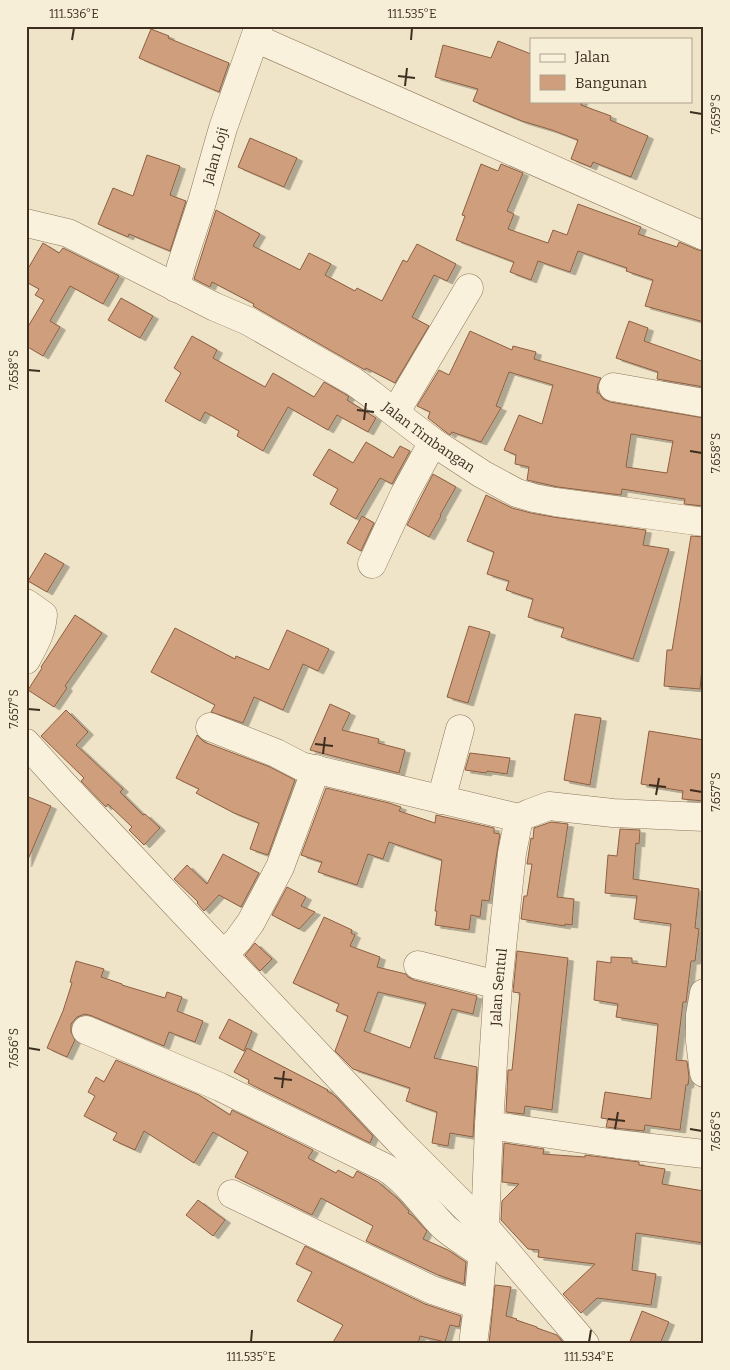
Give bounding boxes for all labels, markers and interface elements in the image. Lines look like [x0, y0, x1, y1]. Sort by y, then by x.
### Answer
text: 111.536°E [49, 7, 99, 21]
text: 111.535°E [387, 7, 437, 21]
legend [530, 38, 692, 102]
text: Jalan [574, 48, 610, 66]
text: Bangunan [575, 74, 647, 92]
text: 7.659°S [709, 94, 723, 134]
street label: Jalan Loji [199, 125, 232, 187]
text: 7.658°S [7, 350, 21, 390]
street label: Jalan Timbangan [378, 398, 478, 476]
text: 7.658°S [709, 433, 723, 473]
text: 7.657°S [7, 689, 21, 729]
text: 7.657°S [709, 772, 723, 812]
street label: Jalan Sentul [487, 947, 511, 1027]
text: 7.656°S [7, 1028, 21, 1068]
text: 7.656°S [709, 1111, 723, 1151]
text: 111.535°E [226, 1350, 276, 1364]
text: 111.534°E [564, 1350, 614, 1364]

